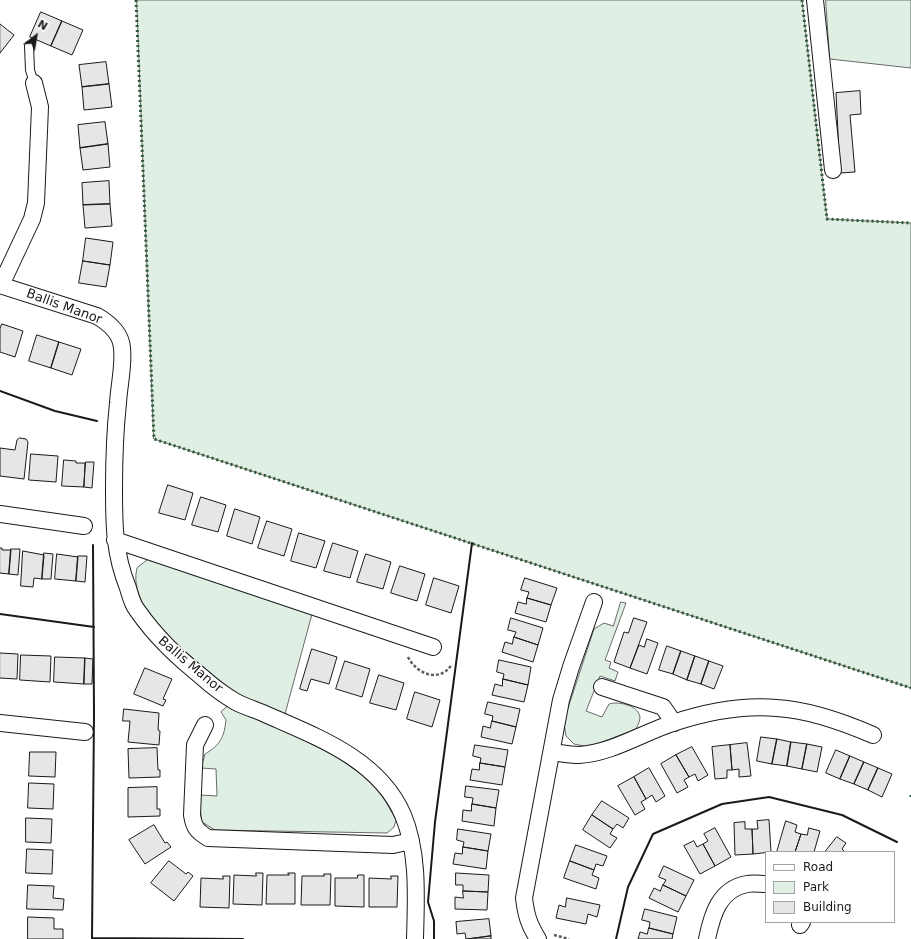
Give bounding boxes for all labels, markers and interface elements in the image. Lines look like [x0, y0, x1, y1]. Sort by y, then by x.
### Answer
north arrow [16, 16, 56, 56]
text: N [35, 17, 50, 33]
street label: Ballis Manor [24, 286, 104, 328]
street label: Ballis Manor [155, 634, 225, 696]
legend [765, 851, 895, 923]
text: Road [803, 860, 833, 874]
text: Park [803, 880, 829, 894]
text: Building [803, 900, 852, 914]

